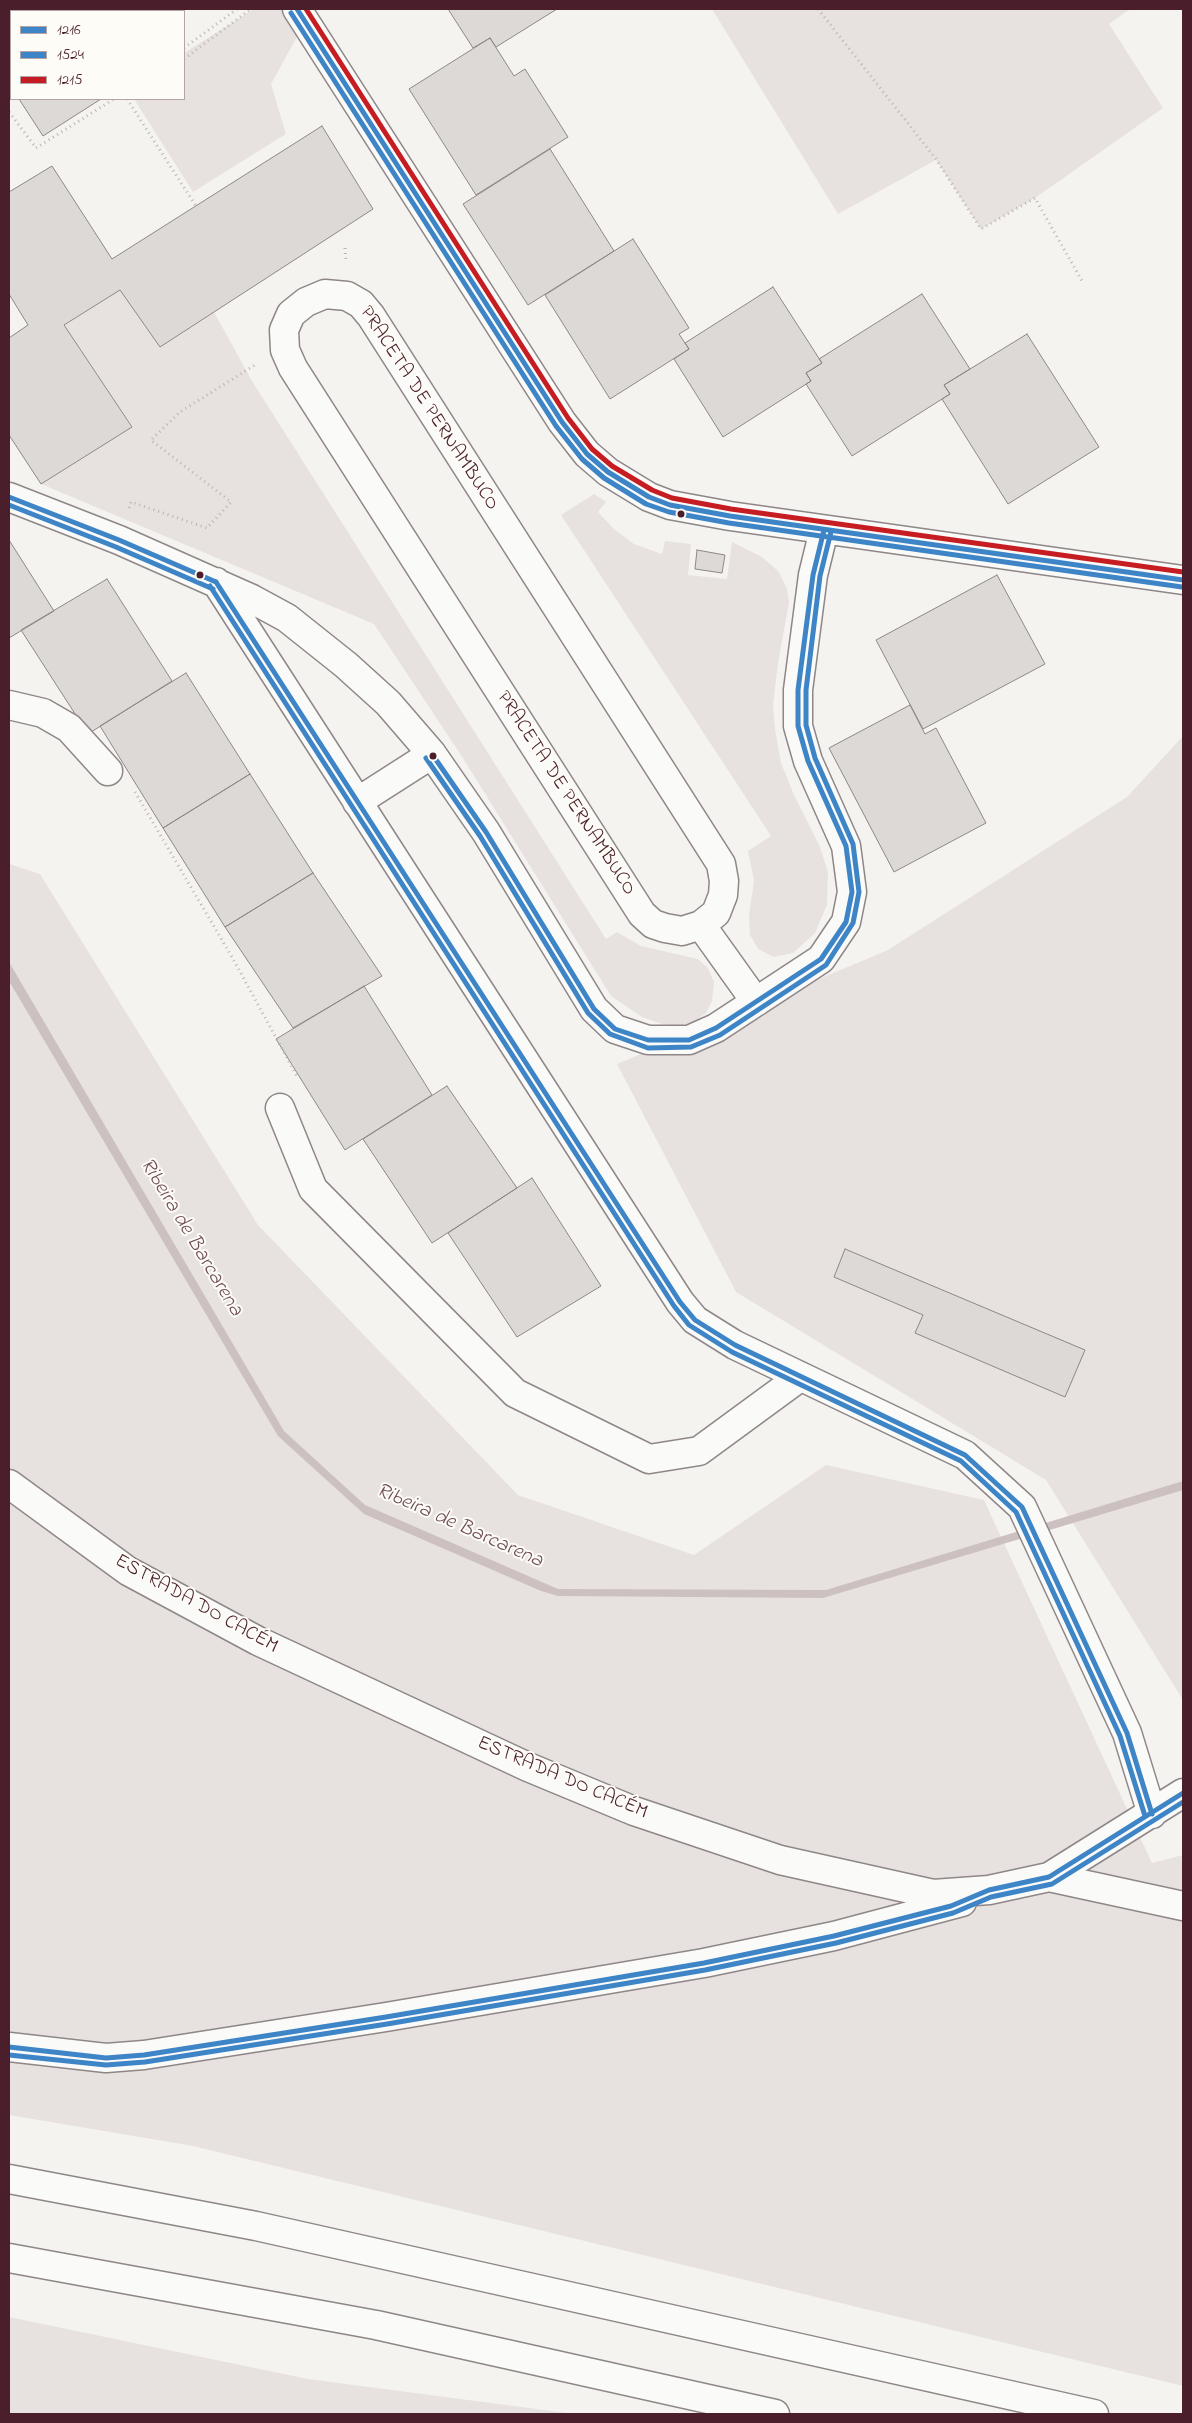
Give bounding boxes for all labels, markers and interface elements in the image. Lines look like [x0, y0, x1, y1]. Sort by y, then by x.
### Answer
legend [10, 10, 185, 100]
text: 1216 [57, 19, 81, 41]
text: 1524 [57, 44, 84, 66]
text: 1215 [57, 69, 83, 91]
street label: PRACETA DE PERNAMBUCO [353, 302, 503, 516]
unlabelled marker [676, 509, 686, 519]
unlabelled marker [195, 570, 205, 580]
street label: PRACETA DE PERNAMBUCO [490, 687, 640, 901]
unlabelled marker [428, 751, 438, 761]
water label: Ribeira de Barcarena [133, 1155, 247, 1321]
water label: Ribeira de Barcarena [372, 1479, 546, 1575]
street label: ESTRADA DO CACÉM [110, 1550, 282, 1660]
street label: ESTRADA DO CACÉM [473, 1732, 651, 1826]

